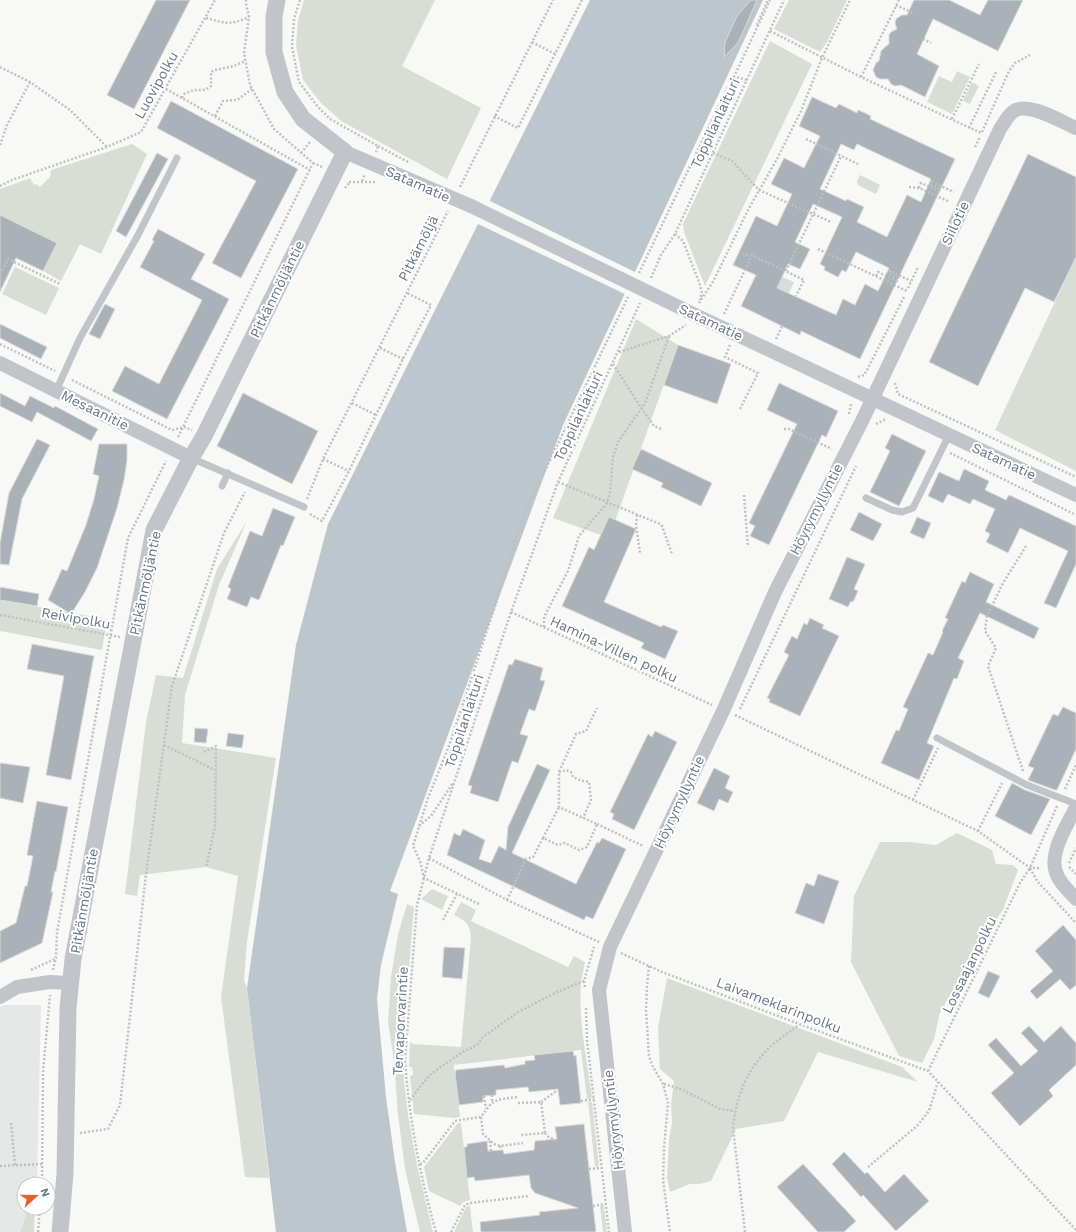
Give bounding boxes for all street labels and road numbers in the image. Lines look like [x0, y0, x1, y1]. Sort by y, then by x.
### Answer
street label: Luovipolku [131, 49, 181, 121]
street label: Toppilanlaituri [687, 76, 743, 170]
street label: Satamatie [383, 163, 453, 205]
street label: Siilotie [938, 199, 972, 247]
street label: Pitkämöljä [395, 212, 441, 283]
street label: Pitkänmöljäntie [246, 238, 308, 340]
street label: Satamatie [676, 300, 746, 344]
street label: Toppilanlaituri [550, 369, 606, 463]
street label: Mesaanitie [59, 387, 131, 433]
street label: Satamatie [969, 439, 1039, 483]
street label: Höyrymyllyntie [786, 461, 846, 557]
street label: Pitkänmöljäntie [126, 529, 164, 637]
street label: Reivipolku [40, 604, 112, 632]
street label: Hamina-Villen polku [548, 612, 680, 686]
street label: Toppilanlaituri [441, 672, 487, 770]
street label: Höyrymyllyntie [650, 753, 708, 851]
street label: Pitkänmöljäntie [67, 847, 101, 955]
street label: Lossaajanpolku [939, 914, 999, 1016]
street label: Tervaporvarintie [389, 966, 411, 1076]
street label: Laivameklarinpolku [714, 974, 844, 1036]
street label: Höyrymyllyntie [600, 1069, 626, 1171]

